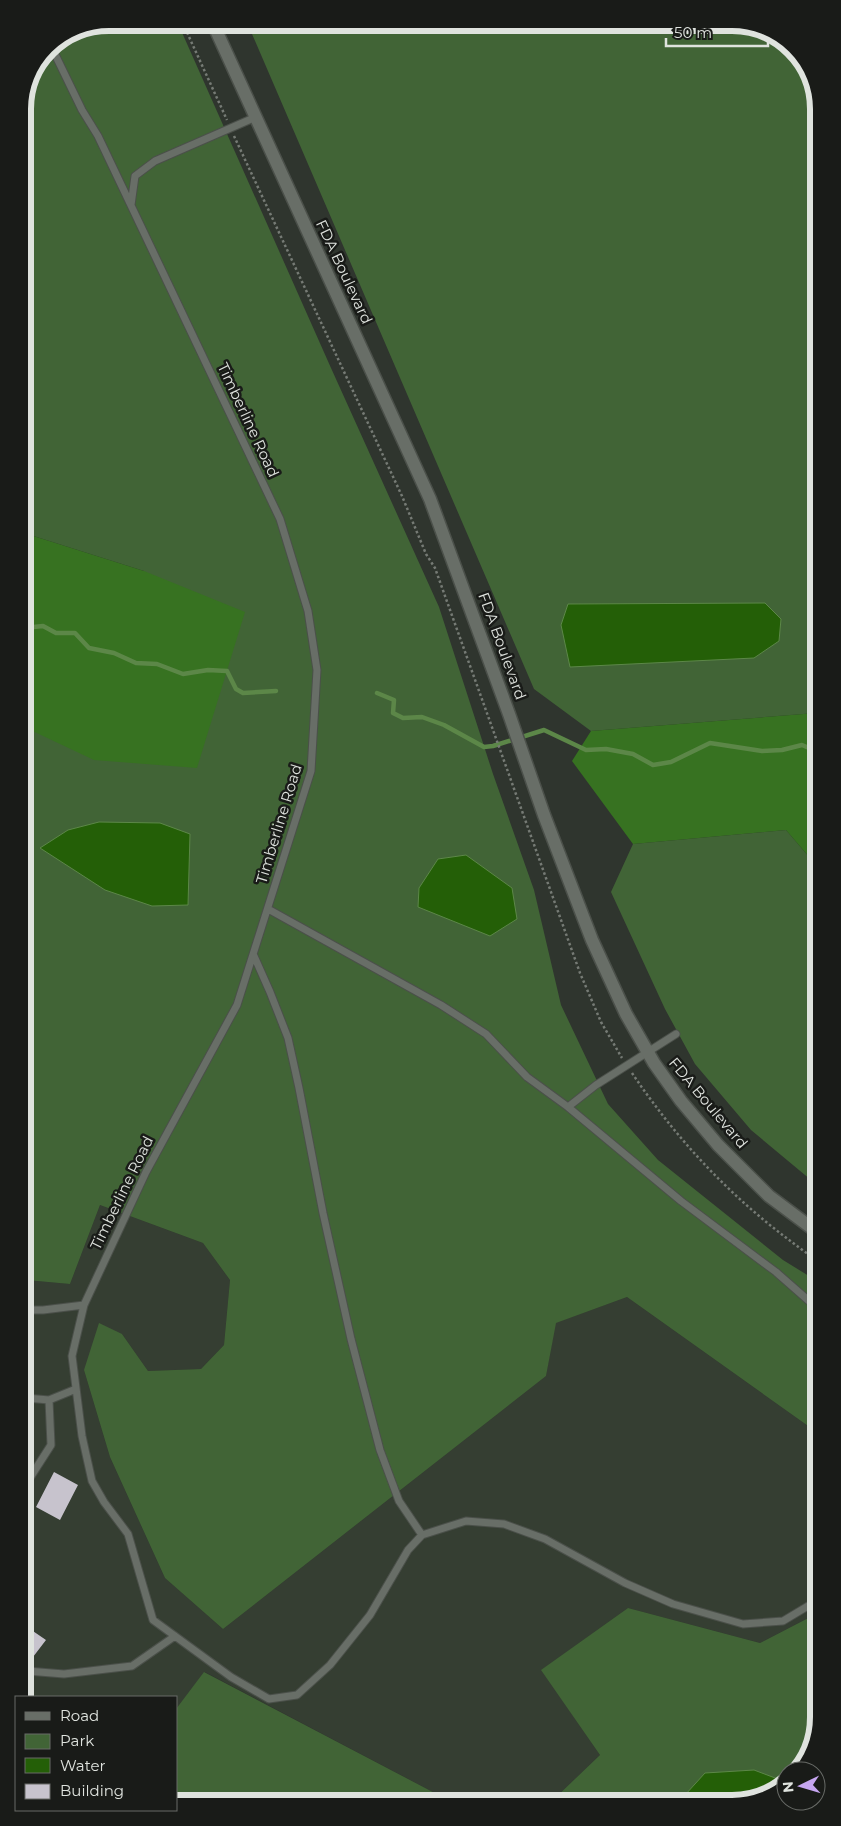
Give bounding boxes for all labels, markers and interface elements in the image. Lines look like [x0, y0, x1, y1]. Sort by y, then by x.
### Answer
scale bar [666, 15, 768, 47]
text: 50 m [674, 23, 712, 42]
street label: FDA Boulevard [312, 217, 377, 327]
street label: Timberline Road [214, 360, 283, 480]
street label: FDA Boulevard [474, 590, 531, 702]
street label: Timberline Road [251, 762, 306, 886]
street label: FDA Boulevard [665, 1053, 752, 1152]
street label: Timberline Road [86, 1133, 157, 1253]
legend [15, 1696, 178, 1811]
text: Road [60, 1706, 99, 1725]
text: Park [60, 1731, 94, 1750]
text: Water [60, 1756, 106, 1775]
north arrow [776, 1761, 826, 1811]
text: Building [60, 1781, 124, 1800]
text: N [779, 1781, 798, 1794]

